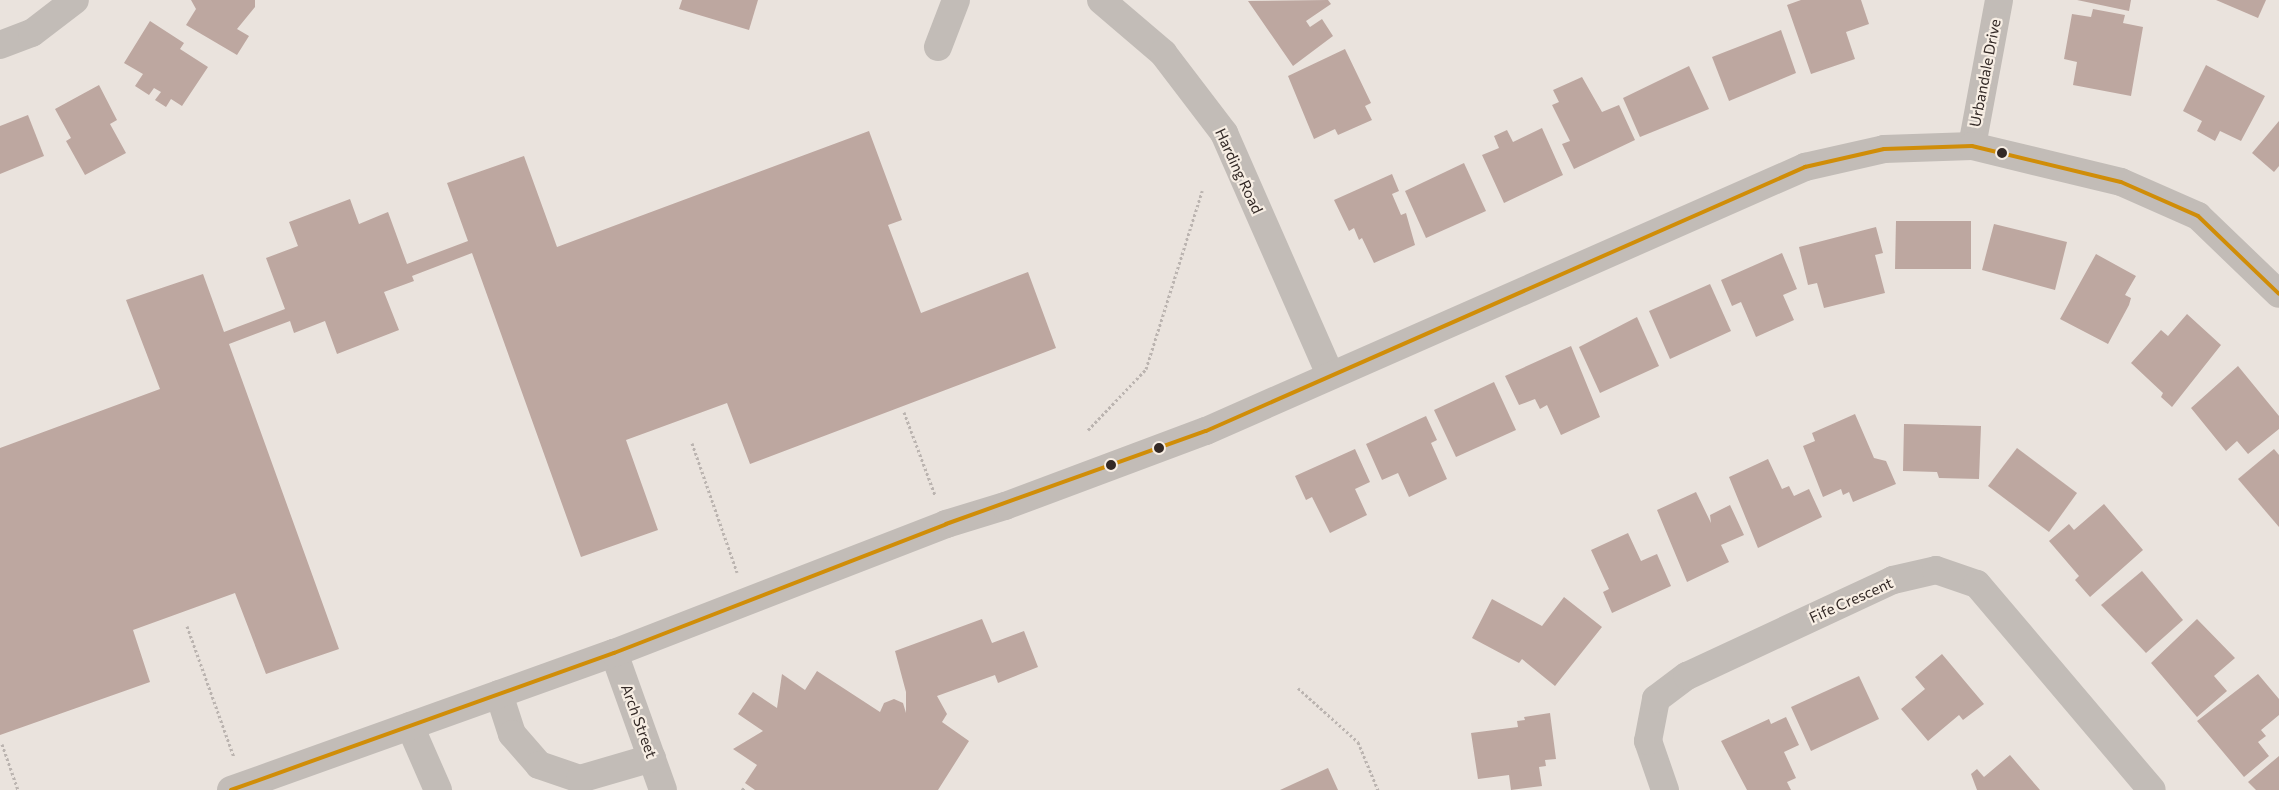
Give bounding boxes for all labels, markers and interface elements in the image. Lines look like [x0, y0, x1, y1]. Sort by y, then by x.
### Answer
street label: Urbandale Drive [1966, 17, 2004, 129]
street label: Harding Road [1211, 126, 1267, 216]
unlabelled marker [1997, 148, 2007, 158]
unlabelled marker [1154, 443, 1164, 453]
unlabelled marker [1106, 460, 1116, 470]
street label: Fife Crescent [1806, 574, 1896, 626]
street label: Arch Street [617, 682, 661, 760]

